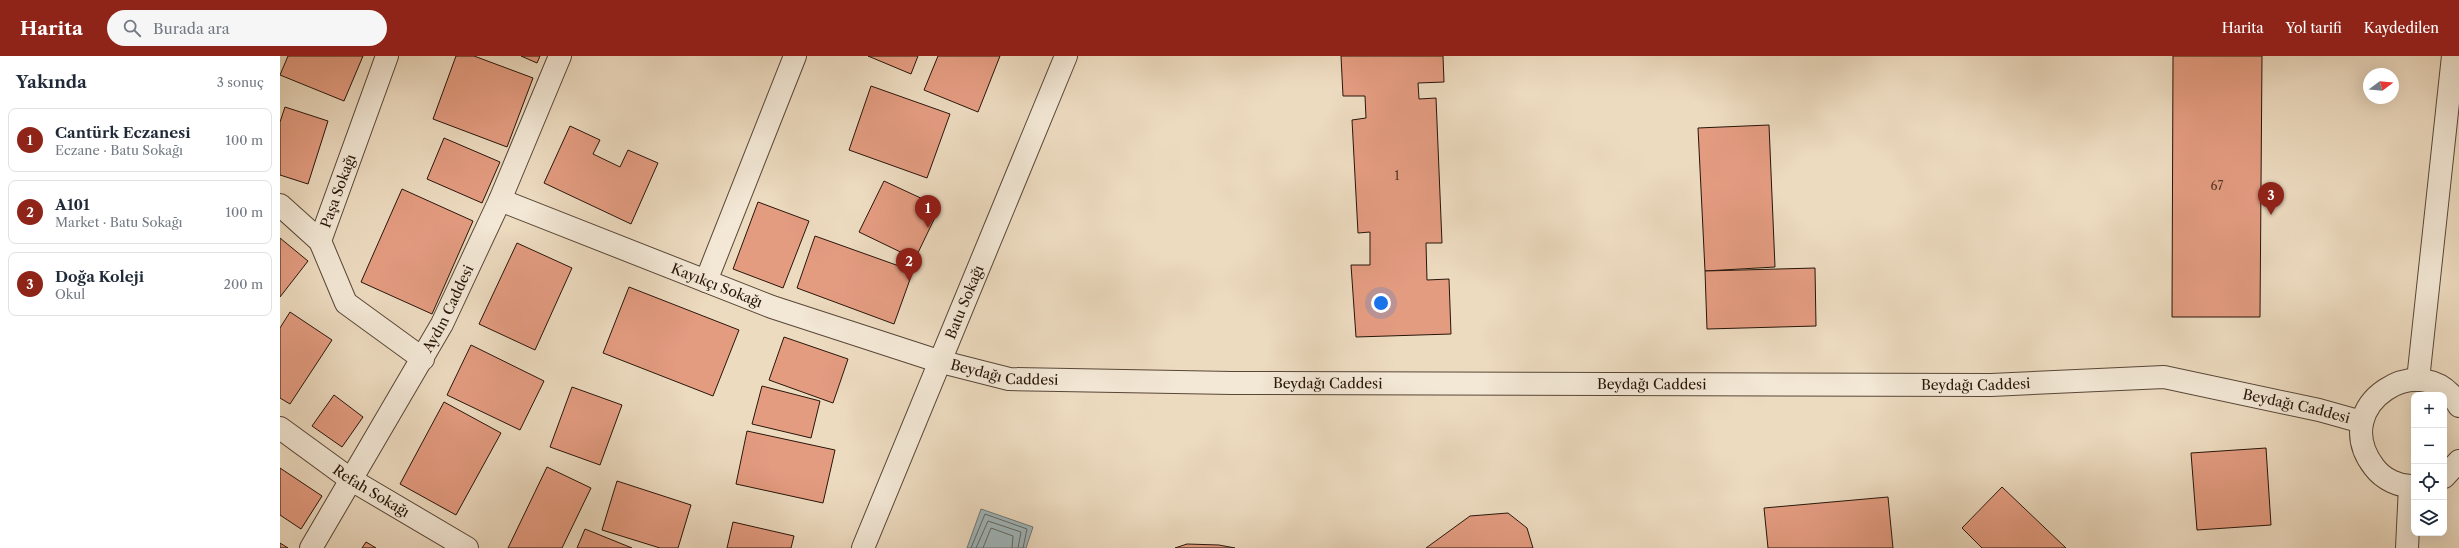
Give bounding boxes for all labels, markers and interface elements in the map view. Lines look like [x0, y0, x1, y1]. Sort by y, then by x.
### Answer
search box [107, 10, 387, 46]
text: Harita [20, 17, 83, 40]
icon: search [121, 17, 143, 39]
text: Burada ara [153, 19, 230, 38]
text: Harita [2222, 19, 2264, 37]
text: Yol tarifi [2286, 19, 2342, 37]
text: Kaydedilen [2364, 19, 2439, 37]
north arrow [2363, 68, 2399, 104]
text: Yakında [16, 72, 87, 92]
text: 3 sonuç [217, 74, 264, 90]
text: Cantürk Eczanesi [55, 123, 190, 142]
text: 1 [27, 132, 33, 148]
text: 100 m [225, 132, 263, 148]
text: Eczane · Batu Sokağı [55, 142, 183, 158]
street label: Paşa Sokağı [316, 152, 360, 230]
house number: 1 [1394, 168, 1400, 183]
house number: 67 [2211, 178, 2223, 193]
pin: 3 [2258, 182, 2284, 215]
text: A101 [55, 195, 90, 214]
pin: 1 [915, 195, 941, 228]
text: 2 [26, 204, 34, 220]
text: 100 m [225, 204, 263, 220]
text: Market · Batu Sokağı [55, 214, 182, 230]
pin: 2 [896, 248, 922, 281]
street label: Kayıkçı Sokağı [669, 259, 765, 311]
street label: Aydın Caddesi [418, 262, 477, 356]
street label: Batu Sokağı [941, 263, 988, 342]
text: Doğa Koleji [55, 267, 144, 286]
text: 3 [26, 276, 34, 292]
text: 200 m [223, 276, 263, 292]
text: Okul [55, 286, 85, 302]
your location [1371, 293, 1391, 313]
street label: Beydağı Caddesi [949, 356, 1059, 389]
street label: Beydağı Caddesi [1273, 374, 1382, 392]
street label: Beydağı Caddesi [1921, 374, 2031, 394]
street label: Beydağı Caddesi [1597, 375, 1706, 393]
street label: Beydağı Caddesi [2241, 385, 2352, 427]
map controls [2411, 392, 2447, 536]
button: + [2411, 392, 2447, 428]
button: − [2411, 428, 2447, 464]
street label: Refah Sokağı [329, 461, 413, 521]
button: locate [2411, 464, 2447, 500]
button: layers [2411, 500, 2447, 536]

